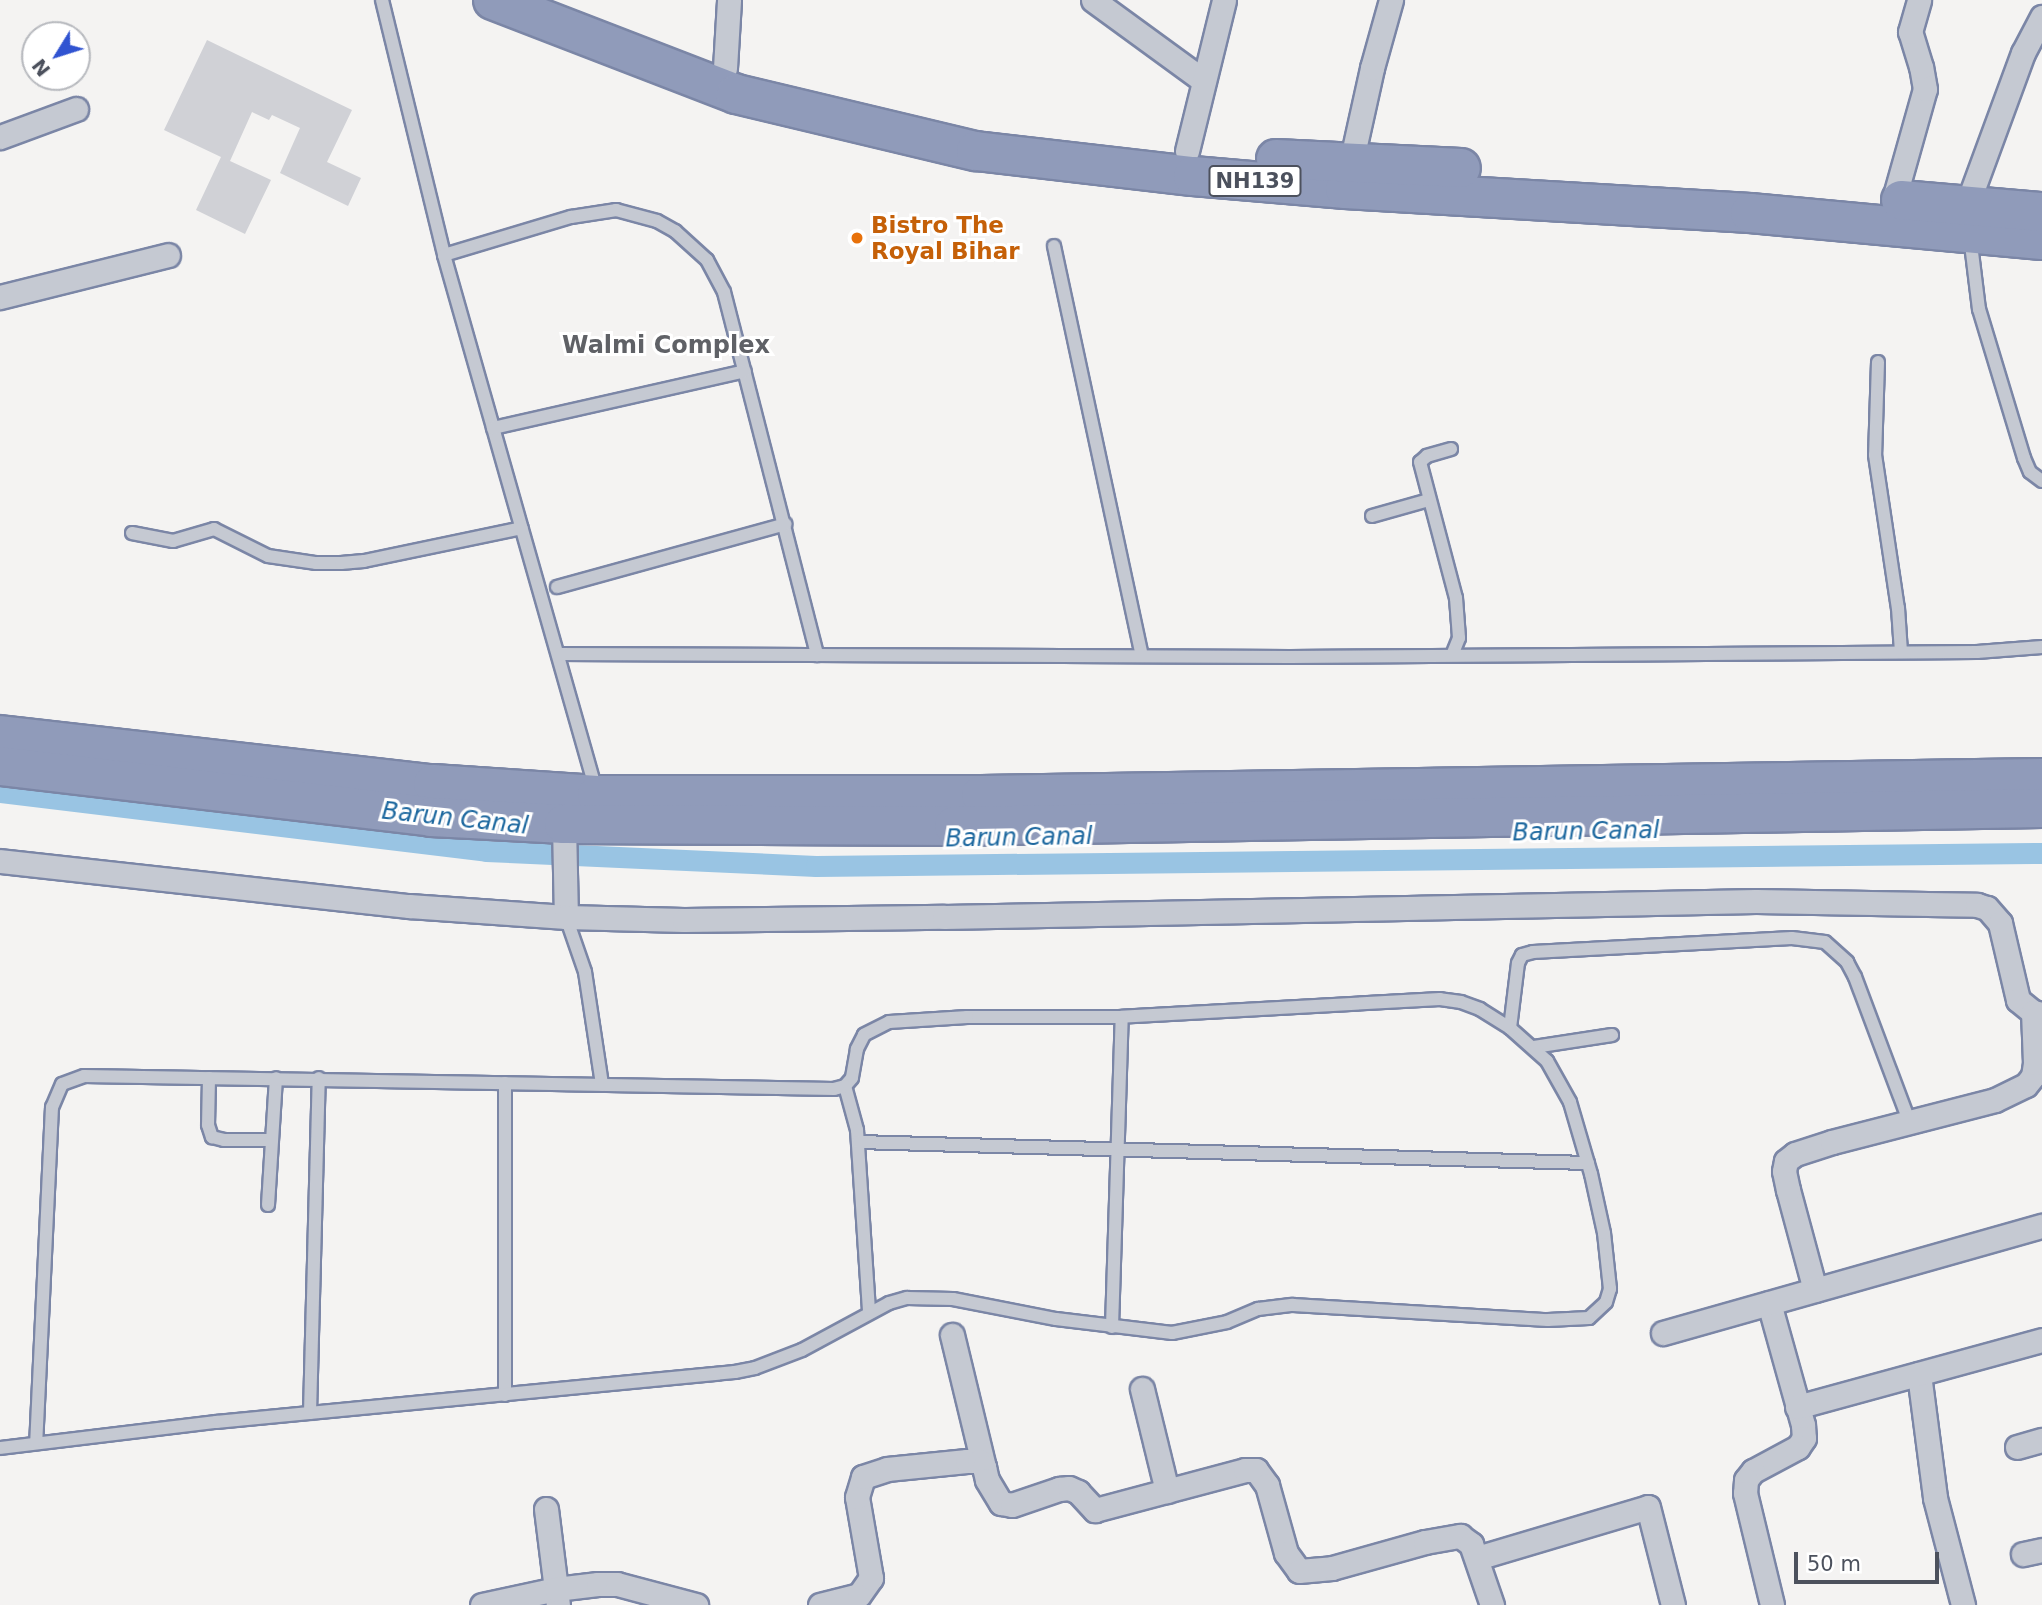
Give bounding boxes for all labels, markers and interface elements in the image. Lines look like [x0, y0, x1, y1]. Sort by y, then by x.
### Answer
north arrow [21, 21, 91, 91]
text: N [27, 55, 55, 81]
road number: NH139 [1208, 164, 1302, 198]
place label: Bistro The Royal Bihar [871, 211, 1020, 265]
marker: Bistro The Royal Bihar [849, 230, 865, 246]
district label: Walmi Complex [562, 332, 770, 360]
water label: Barun Canal [380, 797, 530, 841]
water label: Barun Canal [1512, 816, 1660, 848]
water label: Barun Canal [945, 822, 1093, 854]
scale bar [1797, 1538, 1942, 1582]
text: 50 m [1807, 1552, 1861, 1576]

